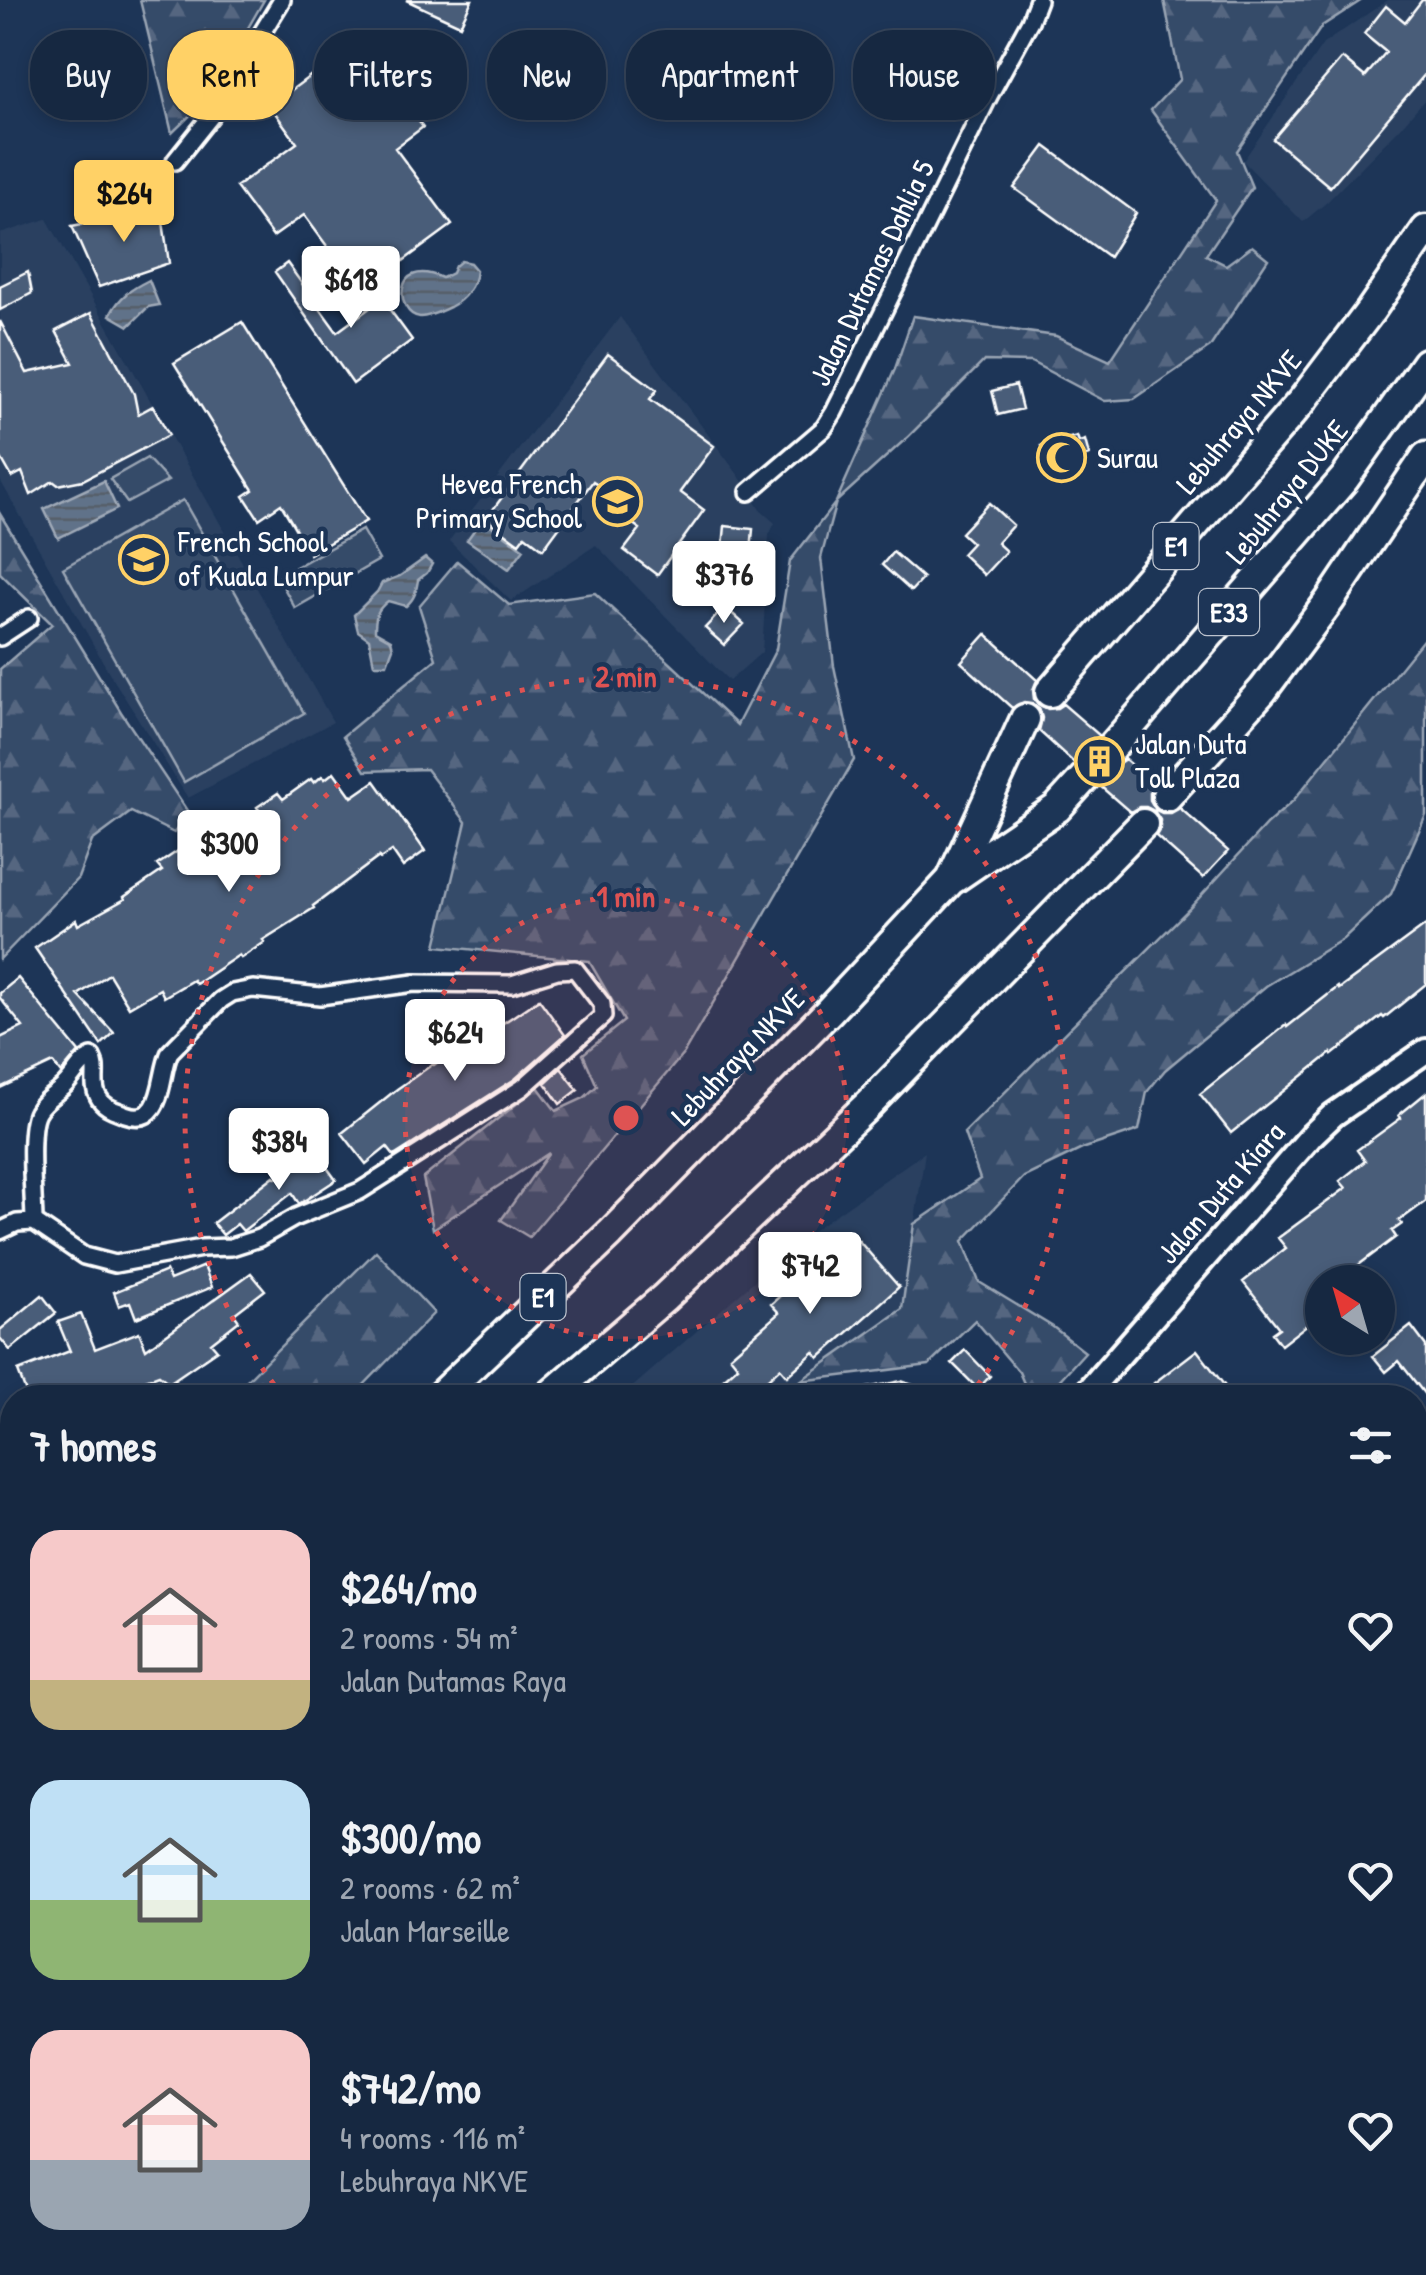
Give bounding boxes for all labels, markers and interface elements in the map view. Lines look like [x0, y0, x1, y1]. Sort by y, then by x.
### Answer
chip: Buy [30, 30, 147, 120]
chip: Rent [167, 30, 294, 120]
chip: Filters [314, 30, 467, 120]
chip: New [487, 30, 606, 120]
chip: Apartment [626, 30, 833, 120]
chip: House [853, 30, 995, 120]
street label: Jalan Dutamas Dahlia 5 [799, 153, 943, 392]
pin: $264 [65, 160, 183, 245]
text: $264 [96, 171, 152, 214]
pin: $618 [292, 246, 410, 331]
text: $618 [324, 257, 378, 300]
street label: Lebuhraya NKVE [1166, 341, 1310, 502]
street label: Lebuhraya DUKE [1216, 411, 1357, 572]
mosque icon: Surau [1036, 432, 1088, 484]
place label: Surau [1097, 437, 1158, 477]
place label: Hevea French Primary School [416, 463, 582, 537]
school or university icon: Hevea French Primary School [591, 475, 643, 527]
place label: French School of Kuala Lumpur [177, 521, 354, 595]
road number: E1 [1154, 523, 1198, 569]
school or university icon: French School of Kuala Lumpur [117, 533, 169, 585]
pin: $376 [665, 541, 783, 626]
text: $376 [694, 552, 754, 595]
road number: E33 [1199, 589, 1259, 635]
text: 2 min [595, 656, 657, 696]
place label: Jalan Duta Toll Plaza [1135, 723, 1247, 797]
building icon: Jalan Duta Toll Plaza [1074, 735, 1126, 787]
pin: $300 [170, 810, 288, 895]
text: $300 [199, 821, 259, 864]
text: 1 min [597, 876, 655, 916]
street label: Lebuhraya NKVE [662, 979, 813, 1134]
pin: $624 [396, 999, 514, 1084]
text: $624 [427, 1010, 483, 1053]
centre of rings [608, 1100, 644, 1136]
pin: $384 [220, 1108, 338, 1193]
street label: Jalan Duta Kiara [1147, 1113, 1293, 1272]
text: $384 [251, 1119, 307, 1162]
pin: $742 [751, 1232, 869, 1317]
text: $742 [780, 1243, 840, 1286]
north arrow [1305, 1265, 1395, 1355]
map controls [1305, 1265, 1395, 1355]
road number: E1 [520, 1274, 566, 1320]
text: 7 homes [30, 1417, 156, 1474]
icon: filters [1343, 1418, 1398, 1473]
text: $264/mo [340, 1559, 477, 1616]
icon: home [110, 1570, 230, 1690]
icon: heart [1343, 1603, 1398, 1658]
text: 2 rooms · 54 m² [340, 1616, 518, 1659]
text: Jalan Dutamas Raya [340, 1659, 566, 1702]
text: $300/mo [340, 1809, 481, 1866]
icon: home [110, 1820, 230, 1940]
icon: heart [1343, 1853, 1398, 1908]
text: 2 rooms · 62 m² [340, 1866, 520, 1909]
text: Jalan Marseille [340, 1909, 510, 1952]
text: $742/mo [340, 2059, 481, 2116]
icon: home [110, 2070, 230, 2190]
icon: heart [1343, 2103, 1398, 2158]
text: 4 rooms · 116 m² [340, 2116, 525, 2159]
text: Lebuhraya NKVE [340, 2159, 528, 2202]

